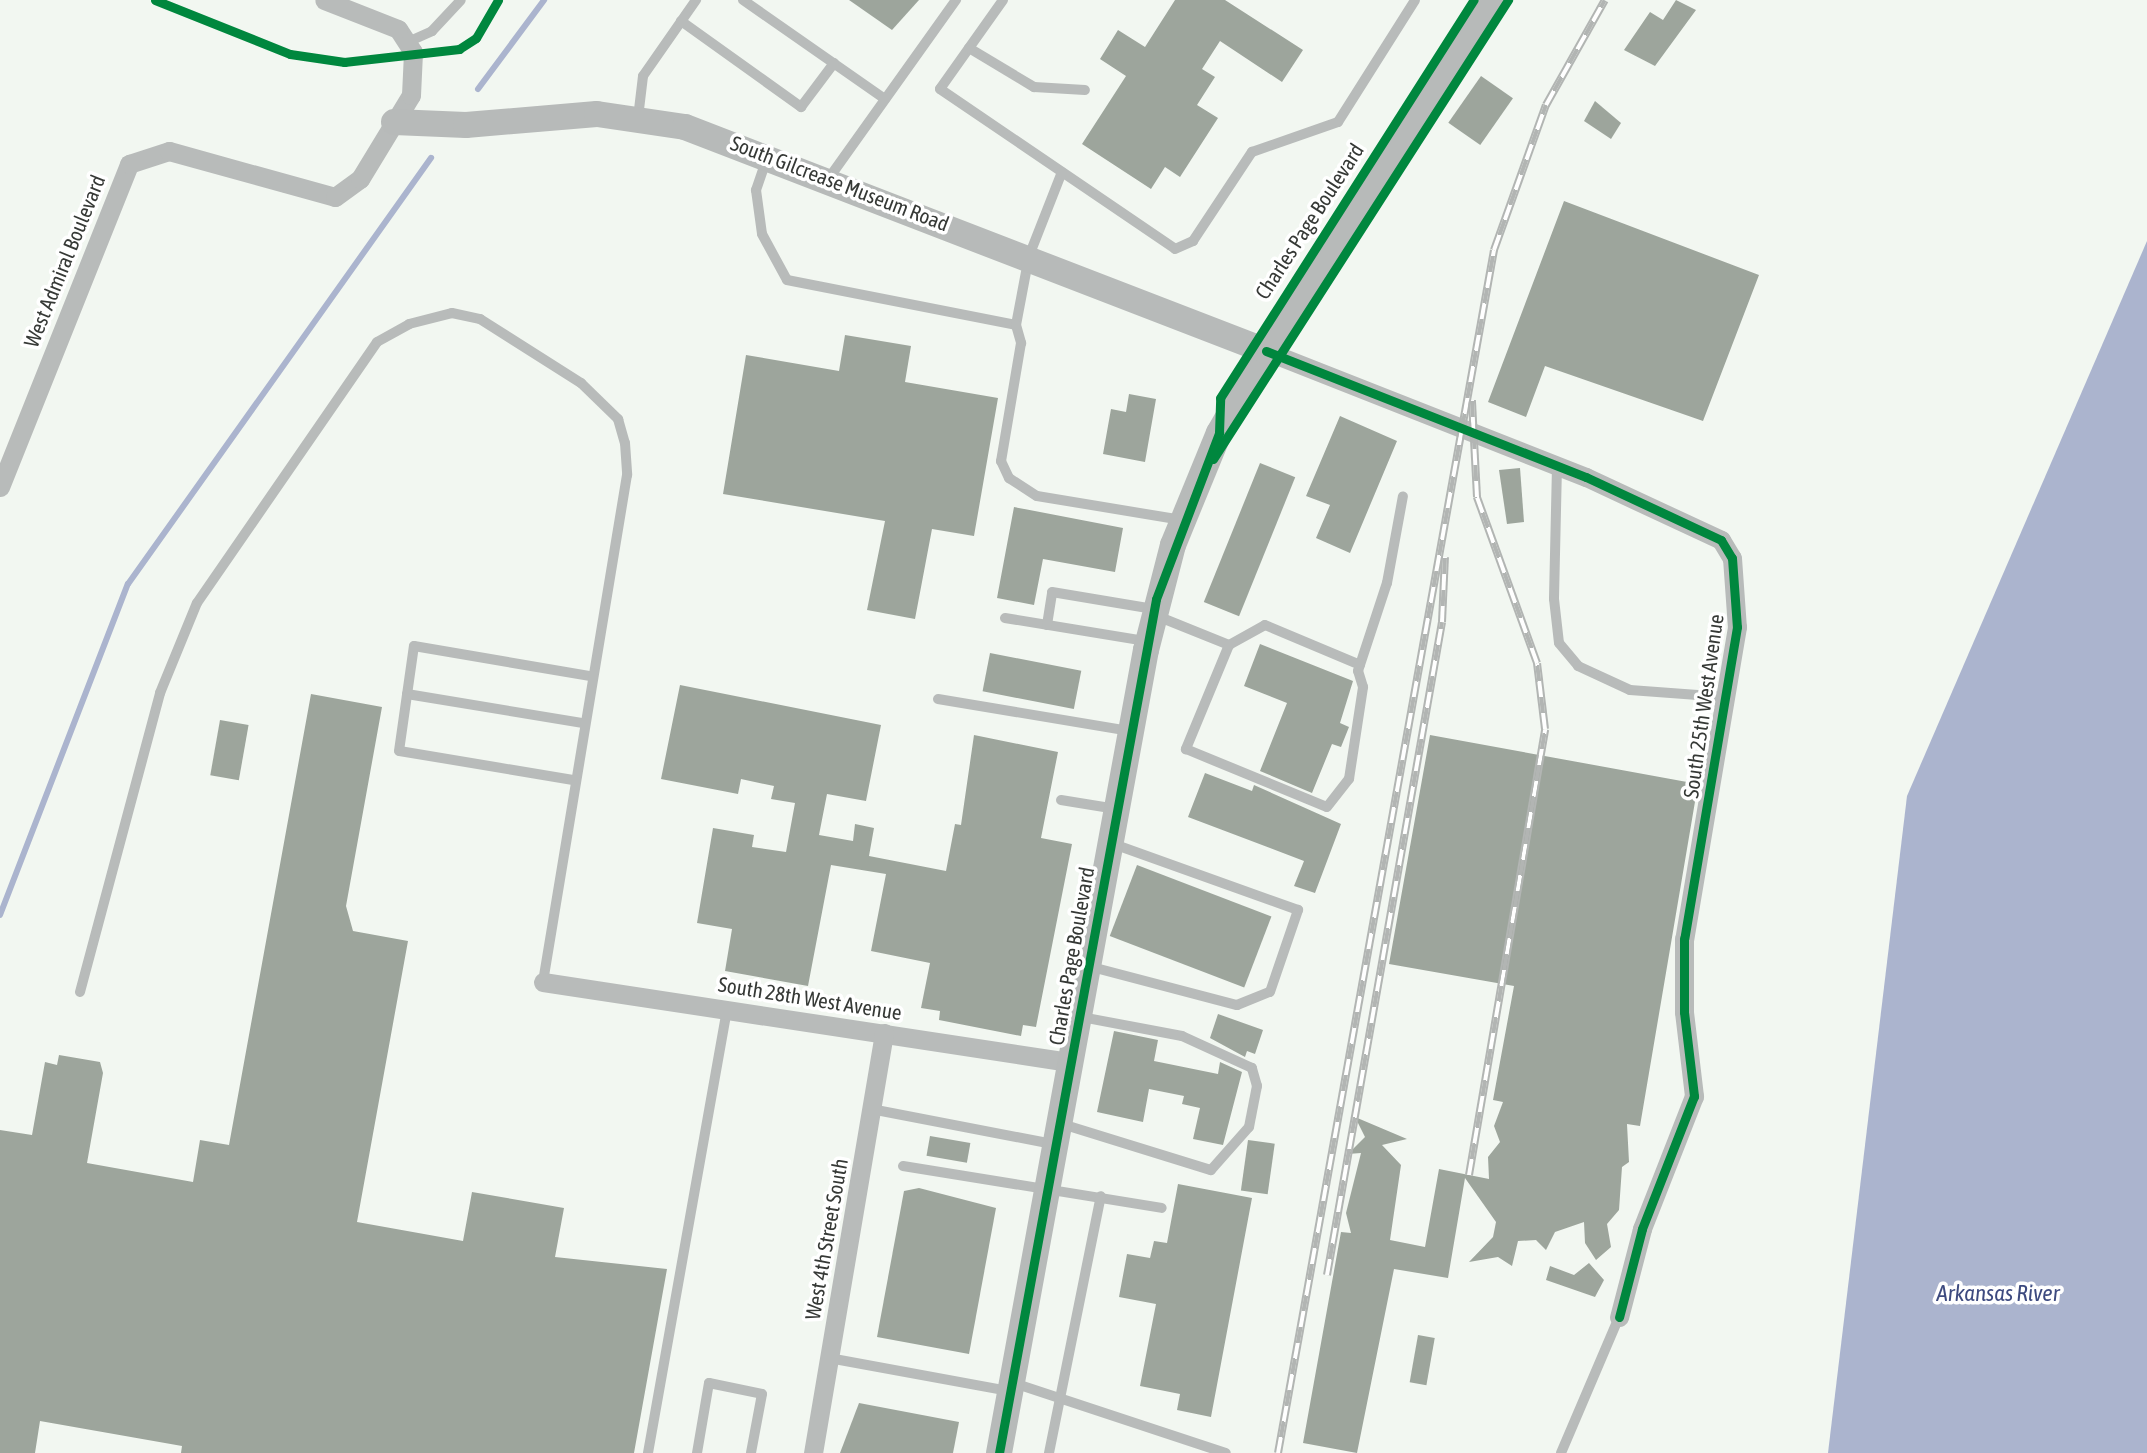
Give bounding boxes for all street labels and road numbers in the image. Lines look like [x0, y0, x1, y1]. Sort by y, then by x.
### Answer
street label: South Gilcrease Museum Road [727, 130, 953, 236]
street label: Charles Page Boulevard [1249, 138, 1369, 304]
street label: West Admiral Boulevard [18, 171, 110, 351]
street label: South 25th West Avenue [1678, 612, 1728, 800]
street label: Charles Page Boulevard [1043, 865, 1099, 1047]
street label: South 28th West Avenue [716, 971, 904, 1025]
street label: West 4th Street South [799, 1156, 853, 1322]

